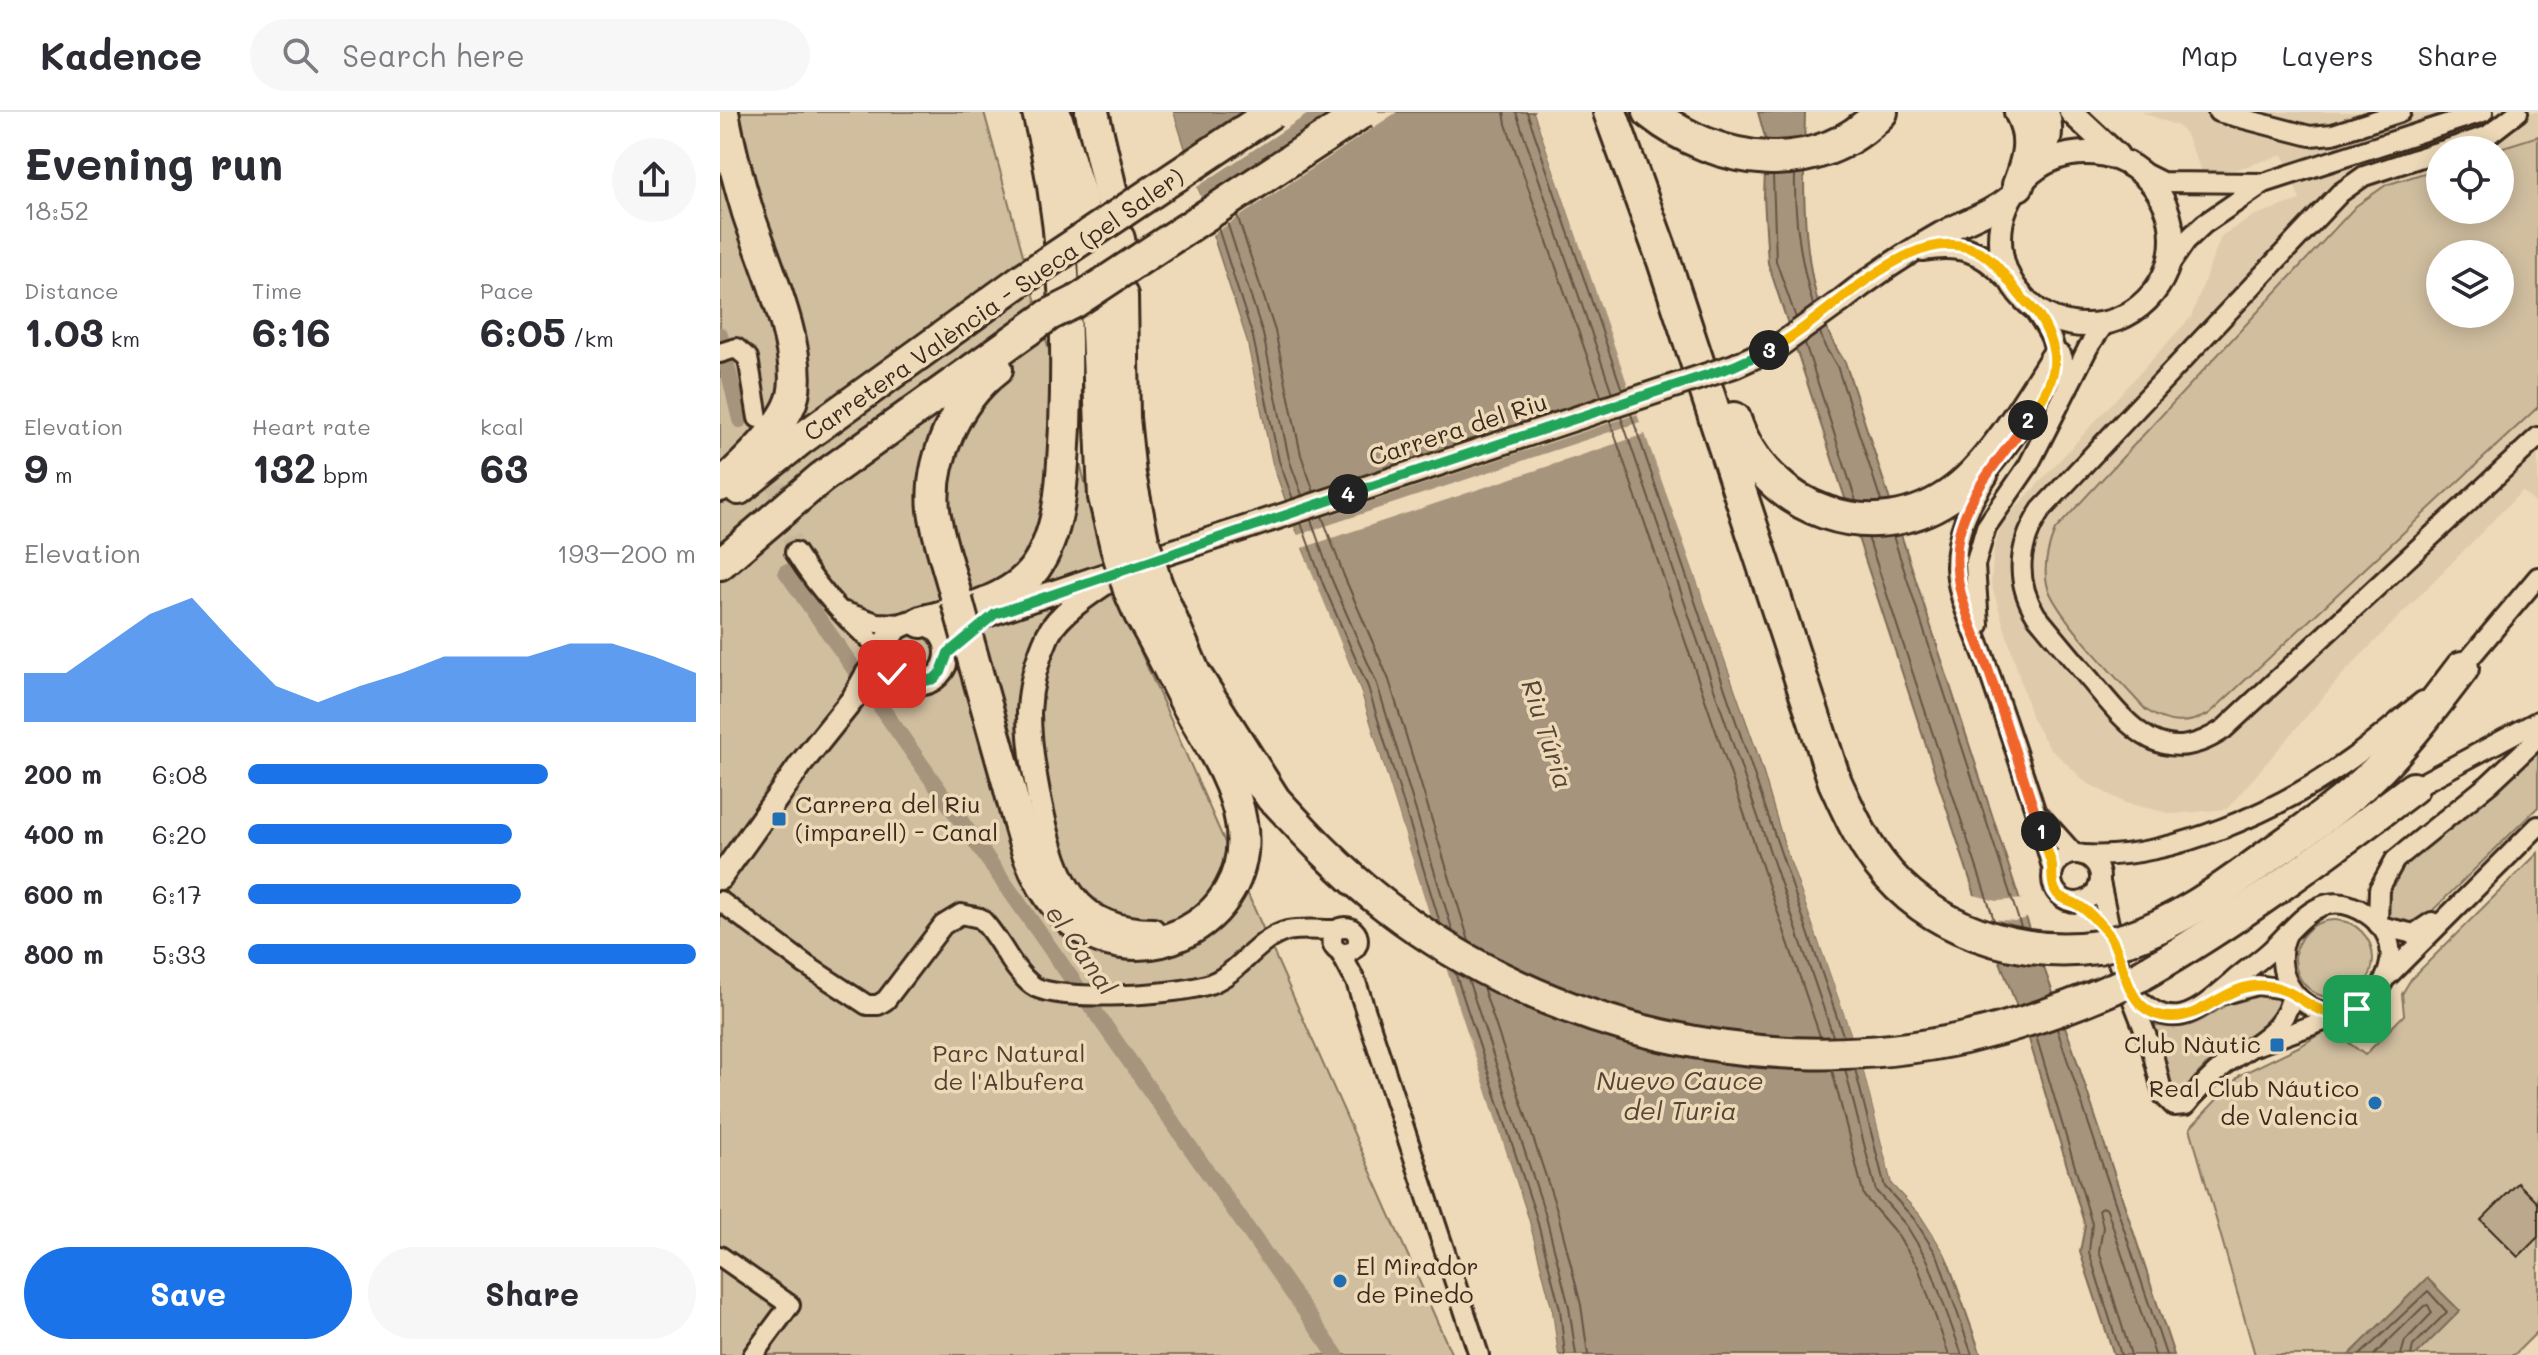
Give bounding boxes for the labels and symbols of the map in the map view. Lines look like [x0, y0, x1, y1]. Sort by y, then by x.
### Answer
street label: Carretera València - Sueca (pel Saler) [797, 160, 1189, 448]
pin: 3 [1749, 330, 1789, 370]
street label: Carrera del Riu [1365, 385, 1550, 472]
pin: 2 [2008, 400, 2048, 440]
pin: 4 [1328, 474, 1368, 514]
pin [858, 640, 926, 708]
water label: Riu Túria [1514, 675, 1582, 793]
place label: Carrera del Riu (imparell) - Canal [795, 788, 998, 847]
marker: Carrera del Riu (imparell) - Canal [770, 810, 788, 828]
pin: 1 [2021, 811, 2061, 851]
water label: el Canal [1038, 898, 1126, 1002]
pin [2323, 975, 2391, 1043]
place label: Club Nàutic [2124, 1028, 2261, 1059]
marker: Club Nàutic [2268, 1036, 2286, 1054]
park label: Parc Natural de l'Albufera [933, 1037, 1085, 1096]
water label: Nuevo Cauce del Turia [1596, 1063, 1764, 1127]
place label: Real Club Náutico de Valencia [2149, 1072, 2359, 1131]
marker: Real Club Náutico de Valencia [2366, 1094, 2384, 1112]
place label: El Mirador de Pinedo [1356, 1250, 1478, 1309]
marker: El Mirador de Pinedo [1331, 1272, 1349, 1290]

